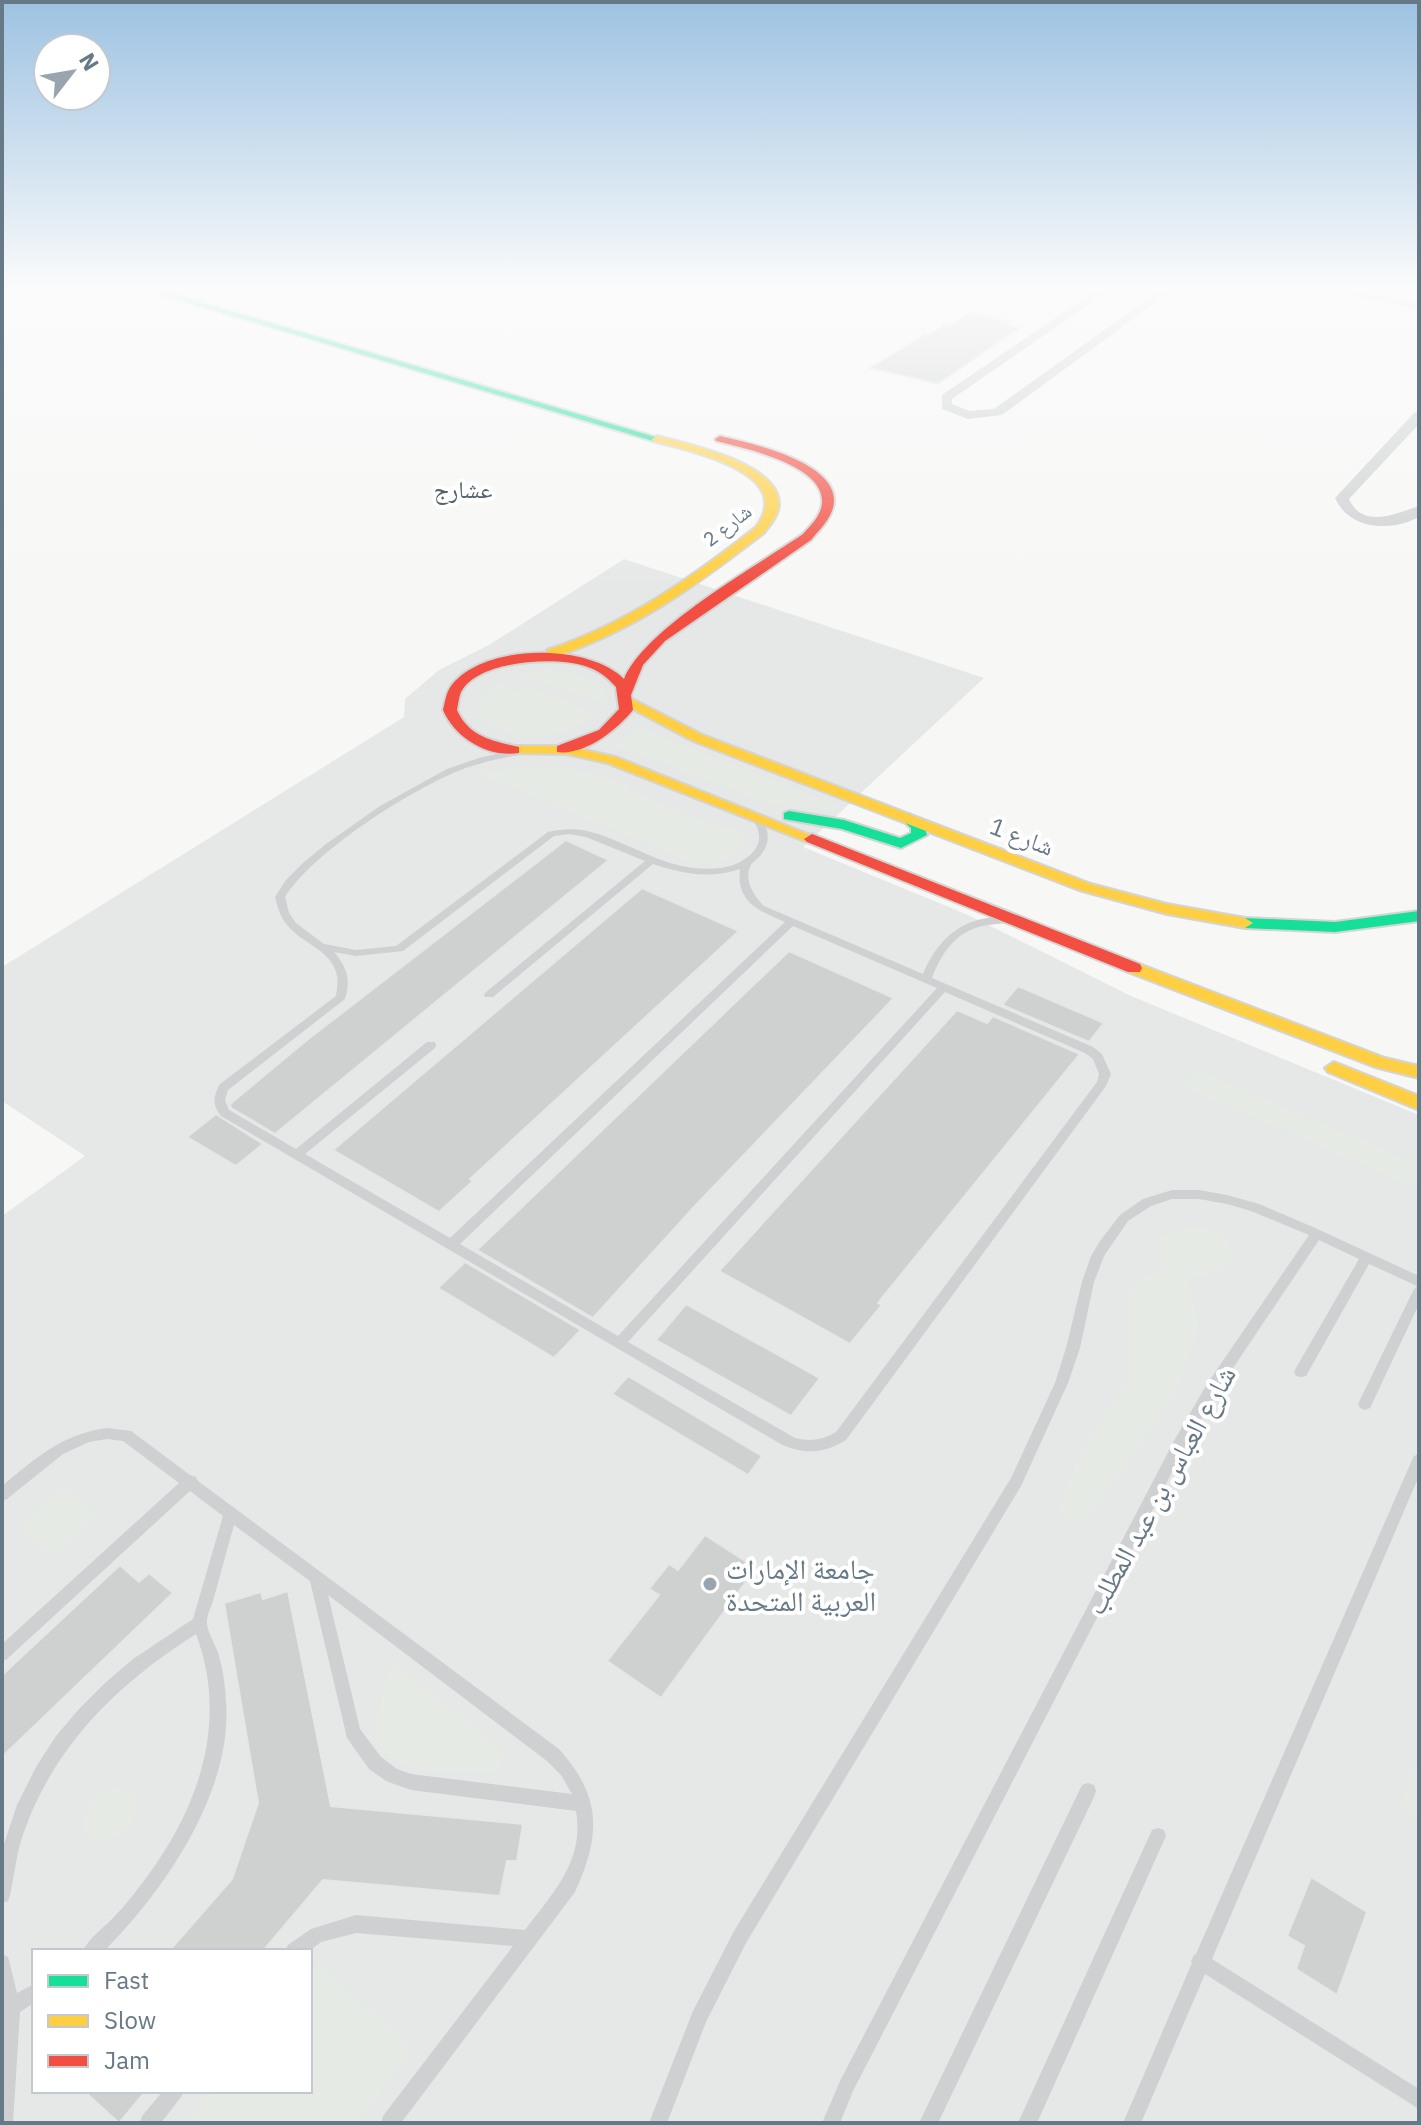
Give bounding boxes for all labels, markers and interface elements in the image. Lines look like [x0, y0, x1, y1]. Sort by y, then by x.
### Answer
north arrow [32, 32, 112, 112]
text: N [73, 47, 106, 76]
district label: عشارج [434, 473, 492, 505]
street label: شارع 2 [697, 498, 757, 552]
street label: شارع 1 [986, 809, 1058, 863]
street label: شارع العباس بن عبد المطلب [1076, 1359, 1244, 1621]
place label: جامعة الإمارات العربية المتحدة [726, 1550, 876, 1619]
marker: جامعة الإمارات العربية المتحدة [701, 1575, 719, 1593]
legend [32, 1949, 312, 2093]
text: Fast [104, 1964, 149, 1996]
text: Slow [104, 2004, 156, 2036]
text: Jam [104, 2044, 150, 2076]

